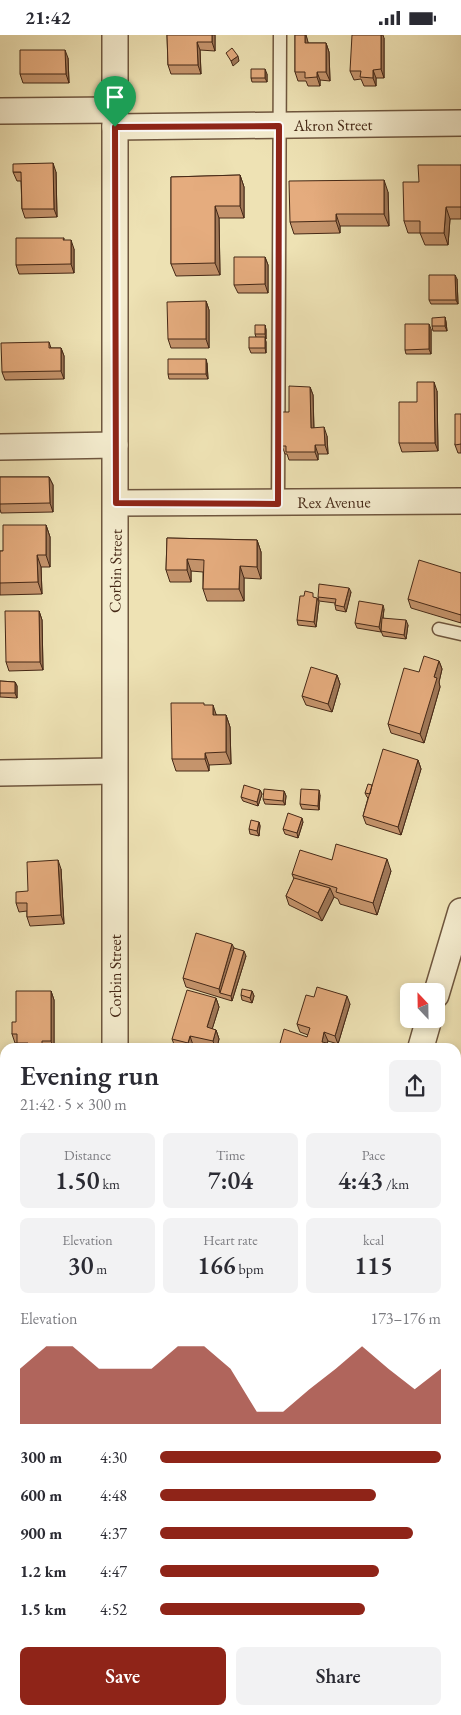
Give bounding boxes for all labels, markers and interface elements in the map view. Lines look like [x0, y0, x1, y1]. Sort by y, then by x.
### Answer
text: 21:42 [25, 5, 71, 30]
pin [94, 76, 136, 127]
icon: arrive [101, 83, 129, 111]
street label: Akron Street [292, 114, 372, 136]
street label: Rex Avenue [297, 492, 371, 513]
street label: Corbin Street [104, 529, 127, 613]
street label: Corbin Street [105, 934, 126, 1018]
north arrow [400, 983, 445, 1027]
map controls [400, 983, 445, 1028]
text: Evening run [20, 1057, 159, 1093]
button: share [389, 1060, 441, 1112]
text: 21:42 · 5 × 300 m [20, 1094, 127, 1115]
text: Distance [64, 1146, 111, 1164]
text: Time [216, 1146, 245, 1164]
text: Pace [362, 1146, 385, 1164]
text: 1.50 [55, 1164, 100, 1196]
text: 7:04 [208, 1164, 253, 1196]
text: 4:43 [338, 1164, 383, 1196]
text: km [100, 1175, 120, 1193]
text: /km [383, 1175, 409, 1193]
text: Elevation [62, 1231, 113, 1249]
text: Heart rate [203, 1231, 258, 1249]
text: kcal [363, 1231, 384, 1249]
text: 30 [68, 1249, 93, 1281]
text: 166 [197, 1249, 236, 1281]
text: 115 [354, 1249, 393, 1281]
text: m [93, 1260, 107, 1278]
text: bpm [236, 1260, 264, 1278]
text: Elevation [20, 1308, 78, 1329]
text: 173–176 m [370, 1308, 441, 1329]
text: 300 m [20, 1447, 62, 1468]
text: 4:30 [100, 1447, 127, 1468]
text: 600 m [20, 1485, 62, 1506]
text: 4:48 [100, 1485, 127, 1506]
text: 900 m [20, 1523, 62, 1544]
text: 4:37 [100, 1523, 127, 1544]
text: 1.2 km [20, 1561, 66, 1582]
text: 4:47 [100, 1561, 127, 1582]
text: 1.5 km [20, 1599, 66, 1620]
text: 4:52 [100, 1599, 127, 1620]
button: Save [20, 1647, 226, 1705]
button: Share [236, 1647, 441, 1705]

